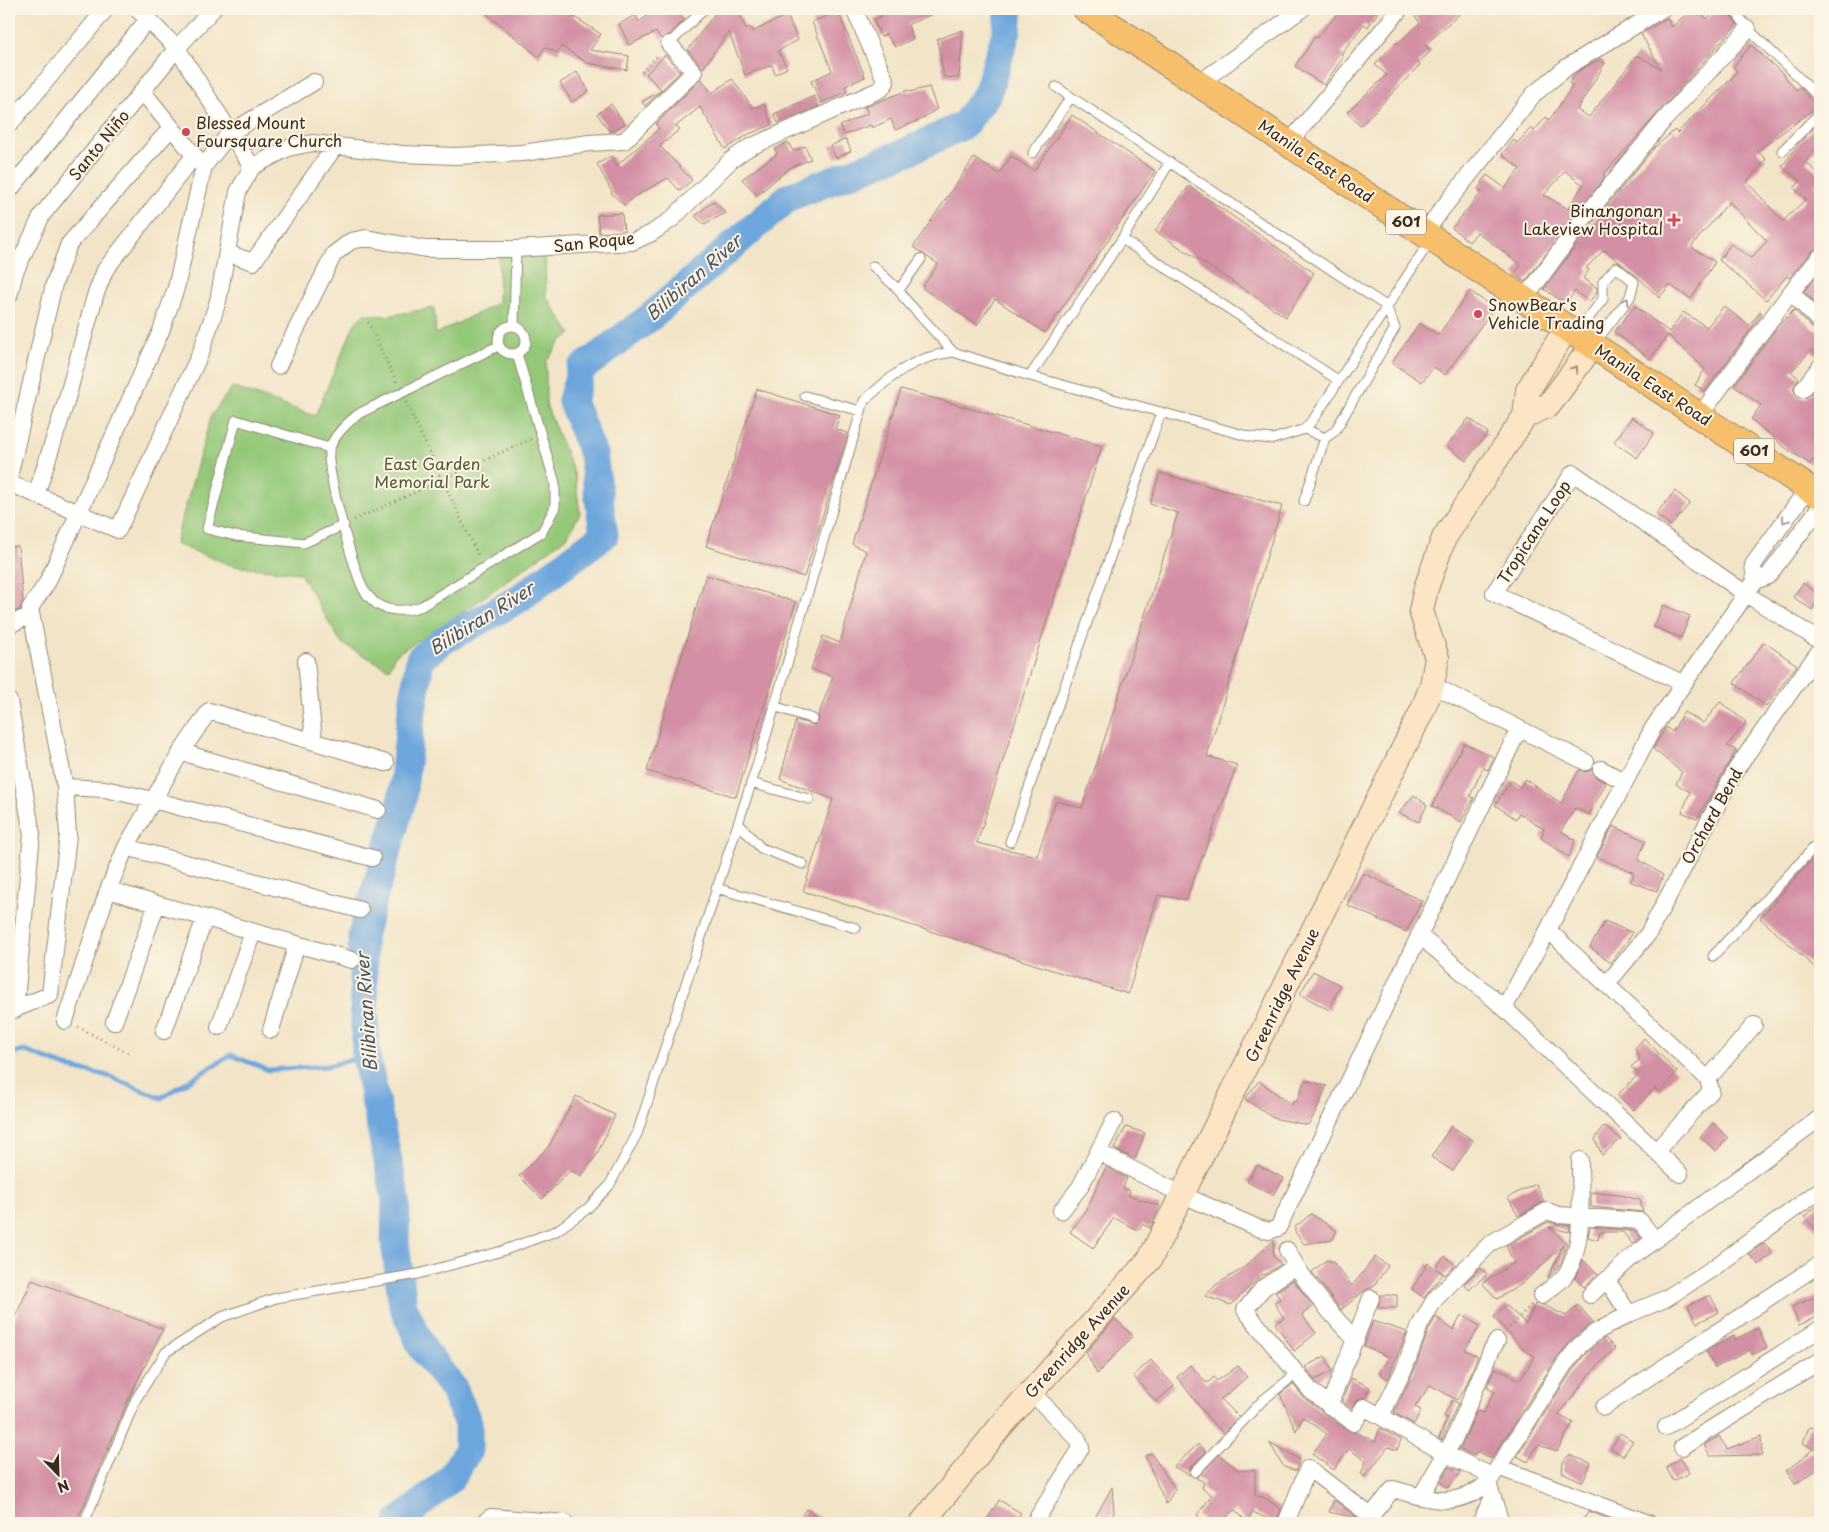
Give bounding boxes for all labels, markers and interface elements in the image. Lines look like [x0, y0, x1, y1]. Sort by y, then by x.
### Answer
street label: Santo Niño [62, 104, 134, 185]
place label: Blessed Mount Foursquare Church [196, 110, 342, 152]
street label: Manila East Road [1254, 113, 1379, 208]
marker: Blessed Mount Foursquare Church [180, 126, 192, 138]
place label: Binangonan Lakeview Hospital [1523, 198, 1663, 240]
road number: 601 [1386, 210, 1426, 234]
marker: Binangonan Lakeview Hospital [1667, 213, 1681, 227]
street label: San Roque [552, 225, 636, 257]
water label: Bilibiran River [639, 226, 749, 326]
place label: SnowBear's Vehicle Trading [1488, 292, 1605, 334]
one-way arrow [1619, 298, 1629, 307]
marker: SnowBear's Vehicle Trading [1472, 308, 1484, 320]
street label: Manila East Road [1590, 337, 1717, 431]
one-way arrow [1570, 366, 1578, 375]
road number: 601 [1734, 438, 1774, 464]
park label: East Garden Memorial Park [374, 451, 490, 493]
street label: Tropicana Loop [1491, 475, 1576, 588]
one-way arrow [1782, 514, 1791, 524]
water label: Bilibiran River [423, 573, 541, 661]
street label: Orchard Bend [1675, 763, 1748, 868]
street label: Greenridge Avenue [1238, 923, 1324, 1066]
water label: Bilibiran River [348, 949, 383, 1073]
street label: Greenridge Avenue [1018, 1278, 1134, 1403]
north arrow [32, 1450, 82, 1500]
text: N [54, 1475, 72, 1498]

